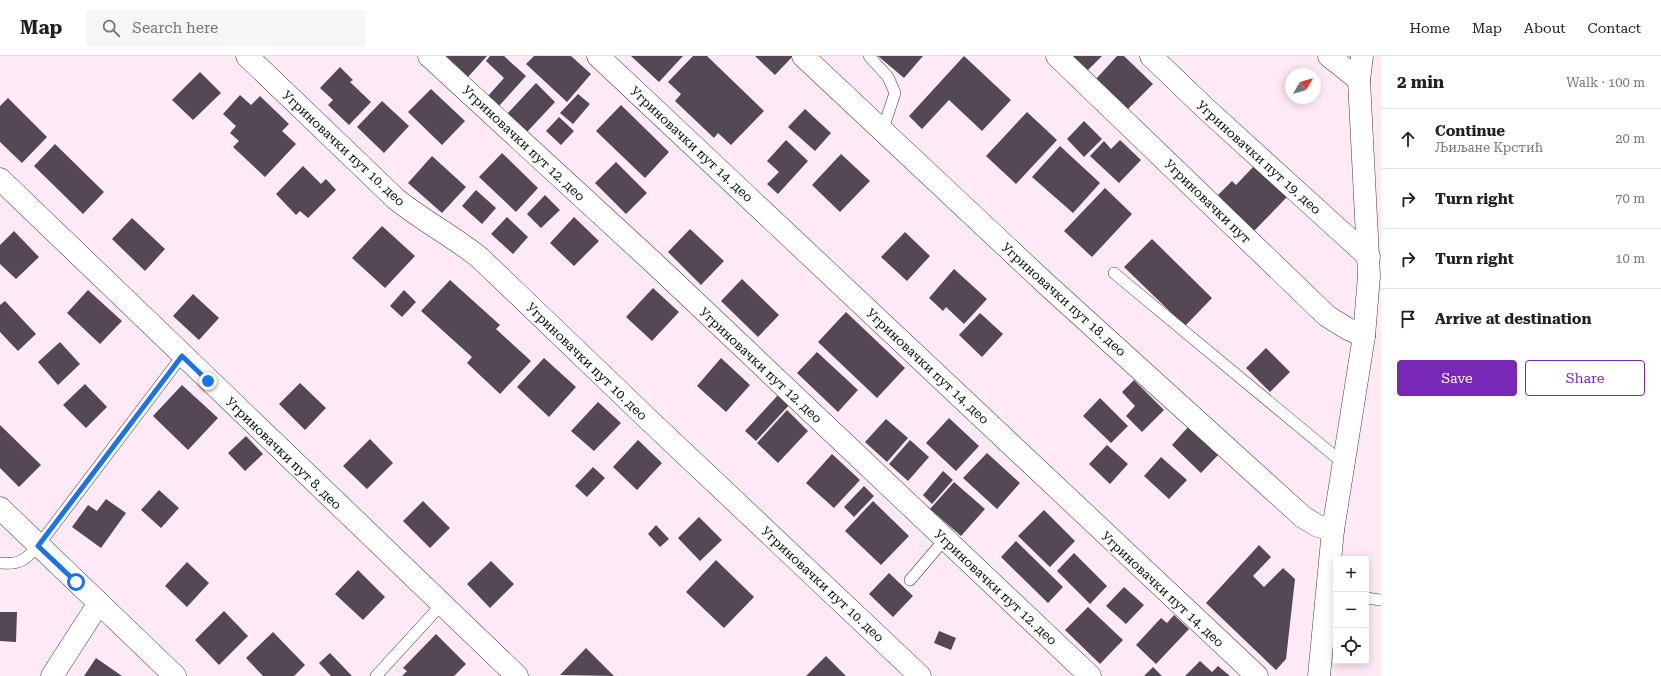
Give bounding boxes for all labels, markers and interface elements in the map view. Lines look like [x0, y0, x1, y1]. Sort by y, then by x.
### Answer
search box [86, 10, 366, 46]
text: Map [20, 16, 62, 39]
icon: search [100, 17, 122, 39]
text: Search here [132, 19, 218, 37]
text: Home [1409, 20, 1450, 36]
text: Map [1472, 20, 1502, 36]
text: About [1524, 20, 1566, 36]
text: Contact [1588, 20, 1641, 36]
north arrow [1285, 68, 1321, 104]
text: 2 min [1397, 72, 1444, 92]
text: Walk · 100 m [1566, 75, 1645, 90]
street label: Угриновачки пут 12. део [459, 83, 588, 204]
street label: Угриновачки пут 14. део [627, 84, 756, 205]
street label: Угриновачки пут 10. део [279, 88, 408, 209]
street label: Угриновачки пут 19. део [1194, 97, 1324, 217]
text: Continue [1435, 122, 1505, 140]
icon: ahead [1397, 128, 1419, 150]
text: 20 m [1615, 131, 1645, 146]
text: Љиљане Крстић [1435, 140, 1543, 155]
street label: Угриновачки пут [1161, 156, 1255, 246]
icon: right [1397, 188, 1419, 210]
text: Turn right [1435, 190, 1514, 208]
text: 70 m [1615, 191, 1645, 206]
street label: Угриновачки пут 18. део [998, 240, 1129, 359]
icon: right [1397, 248, 1419, 270]
text: Turn right [1435, 250, 1514, 268]
text: 10 m [1615, 251, 1645, 266]
street label: Угриновачки пут 10. део [523, 300, 650, 423]
street label: Угриновачки пут 12. део [696, 305, 825, 426]
street label: Угриновачки пут 14. део [863, 306, 992, 427]
icon: arrive [1397, 308, 1419, 330]
text: Arrive at destination [1435, 310, 1591, 328]
button: Save [1397, 360, 1517, 396]
button: Share [1525, 360, 1645, 396]
route end [199, 372, 217, 390]
street label: Угриновачки пут 8. део [223, 394, 345, 513]
street label: Угриновачки пут 10. део [758, 524, 887, 645]
street label: Угриновачки пут 12. део [931, 527, 1060, 648]
street label: Угриновачки пут 14. део [1098, 529, 1227, 650]
map controls [1333, 556, 1369, 664]
button: + [1333, 556, 1369, 592]
route start [67, 573, 85, 591]
button: − [1333, 592, 1369, 628]
button: locate [1333, 628, 1369, 664]

